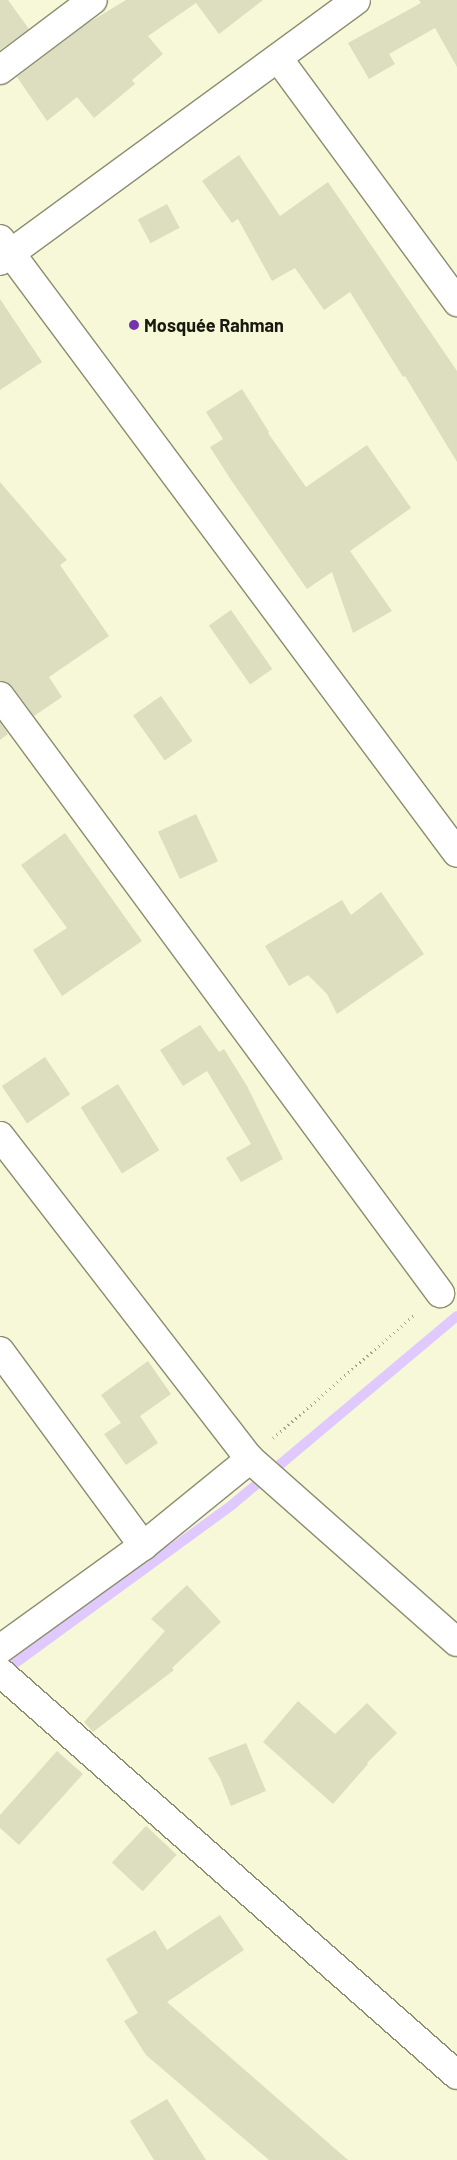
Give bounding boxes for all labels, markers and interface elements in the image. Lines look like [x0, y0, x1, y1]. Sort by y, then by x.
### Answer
place label: Mosquée Rahman [144, 314, 284, 336]
marker: Mosquée Rahman [128, 319, 140, 331]

